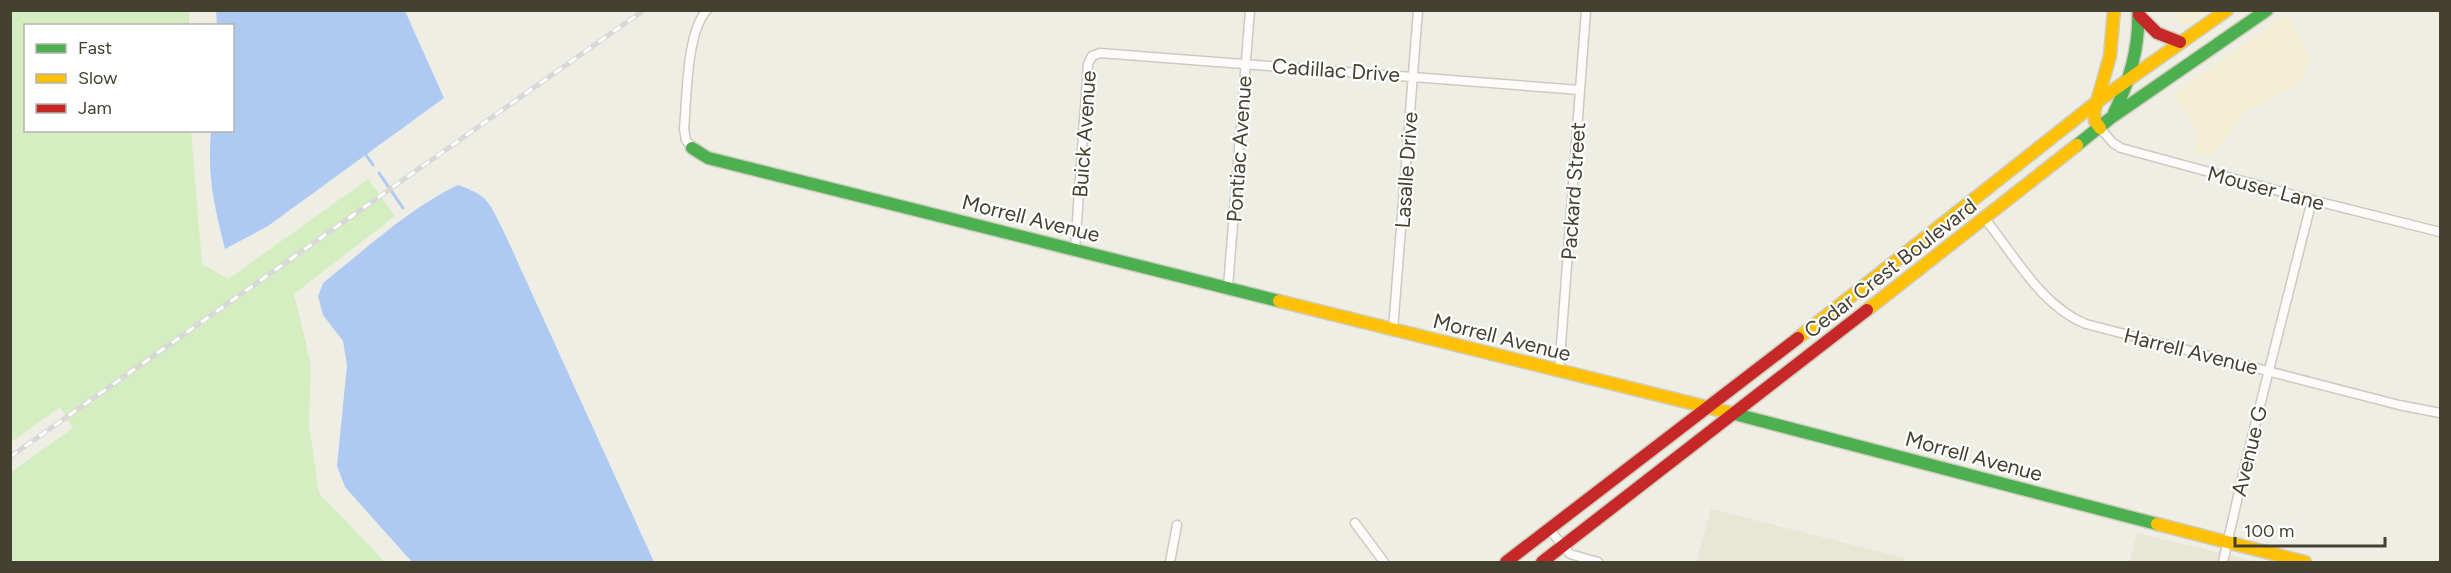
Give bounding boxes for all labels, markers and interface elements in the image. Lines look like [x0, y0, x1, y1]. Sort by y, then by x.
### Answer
legend [24, 24, 234, 132]
text: Fast [78, 37, 112, 59]
street label: Cadillac Drive [1271, 53, 1401, 87]
text: Slow [78, 67, 117, 89]
street label: Buick Avenue [1067, 70, 1101, 198]
street label: Pontiac Avenue [1221, 75, 1257, 223]
text: Jam [78, 97, 112, 119]
street label: Lasalle Drive [1389, 111, 1423, 229]
street label: Packard Street [1556, 121, 1590, 261]
street label: Mouser Lane [2205, 160, 2327, 216]
street label: Morrell Avenue [960, 189, 1102, 247]
street label: Cedar Crest Boulevard [1799, 193, 1981, 343]
street label: Morrell Avenue [1431, 308, 1573, 366]
street label: Harrell Avenue [2121, 322, 2261, 380]
street label: Avenue G [2226, 403, 2272, 499]
street label: Morrell Avenue [1903, 426, 2045, 486]
scale bar [2235, 510, 2385, 548]
text: 100 m [2244, 520, 2294, 542]

